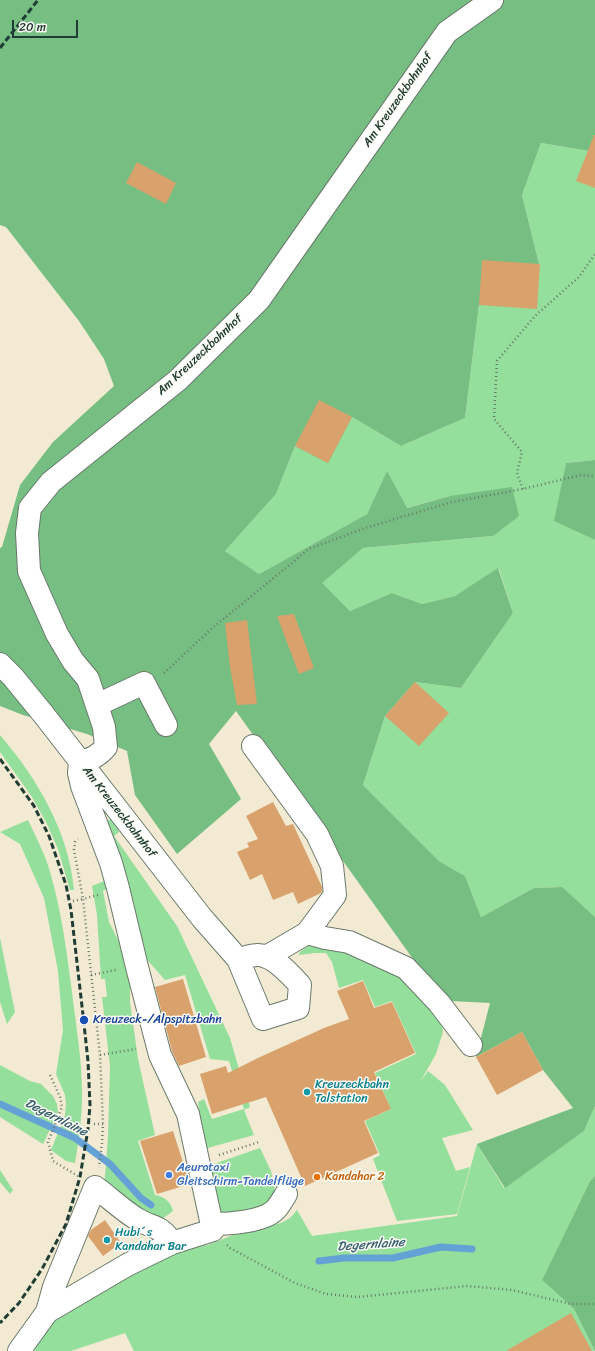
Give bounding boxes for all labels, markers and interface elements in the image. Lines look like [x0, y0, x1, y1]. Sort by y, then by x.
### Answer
scale bar [14, 12, 80, 38]
text: 20 m [19, 16, 46, 38]
street label: Am Kreuzeckbahnhof [360, 50, 436, 150]
street label: Am Kreuzeckbahnhof [154, 312, 246, 398]
street label: Am Kreuzeckbahnhof [79, 764, 159, 860]
place label: Kreuzeck-/Alpspitzbahn [93, 1013, 222, 1027]
marker: Kreuzeck-/Alpspitzbahn [78, 1014, 90, 1026]
place label: Kreuzeckbahn Talstation [315, 1078, 389, 1106]
marker: Kreuzeckbahn Talstation [302, 1087, 312, 1097]
water label: Degernlaine [22, 1096, 90, 1140]
place label: Aeurotaxi Gleitschirm-Tandelflüge [177, 1161, 304, 1189]
marker: Aeurotaxi Gleitschirm-Tandelflüge [164, 1170, 174, 1180]
place label: Kandahar 2 [325, 1170, 384, 1184]
marker: Kandahar 2 [312, 1172, 322, 1182]
place label: Hubi´s Kandahar Bar [115, 1226, 186, 1254]
marker: Hubi´s Kandahar Bar [102, 1235, 112, 1245]
water label: Degernlaine [337, 1235, 405, 1255]

